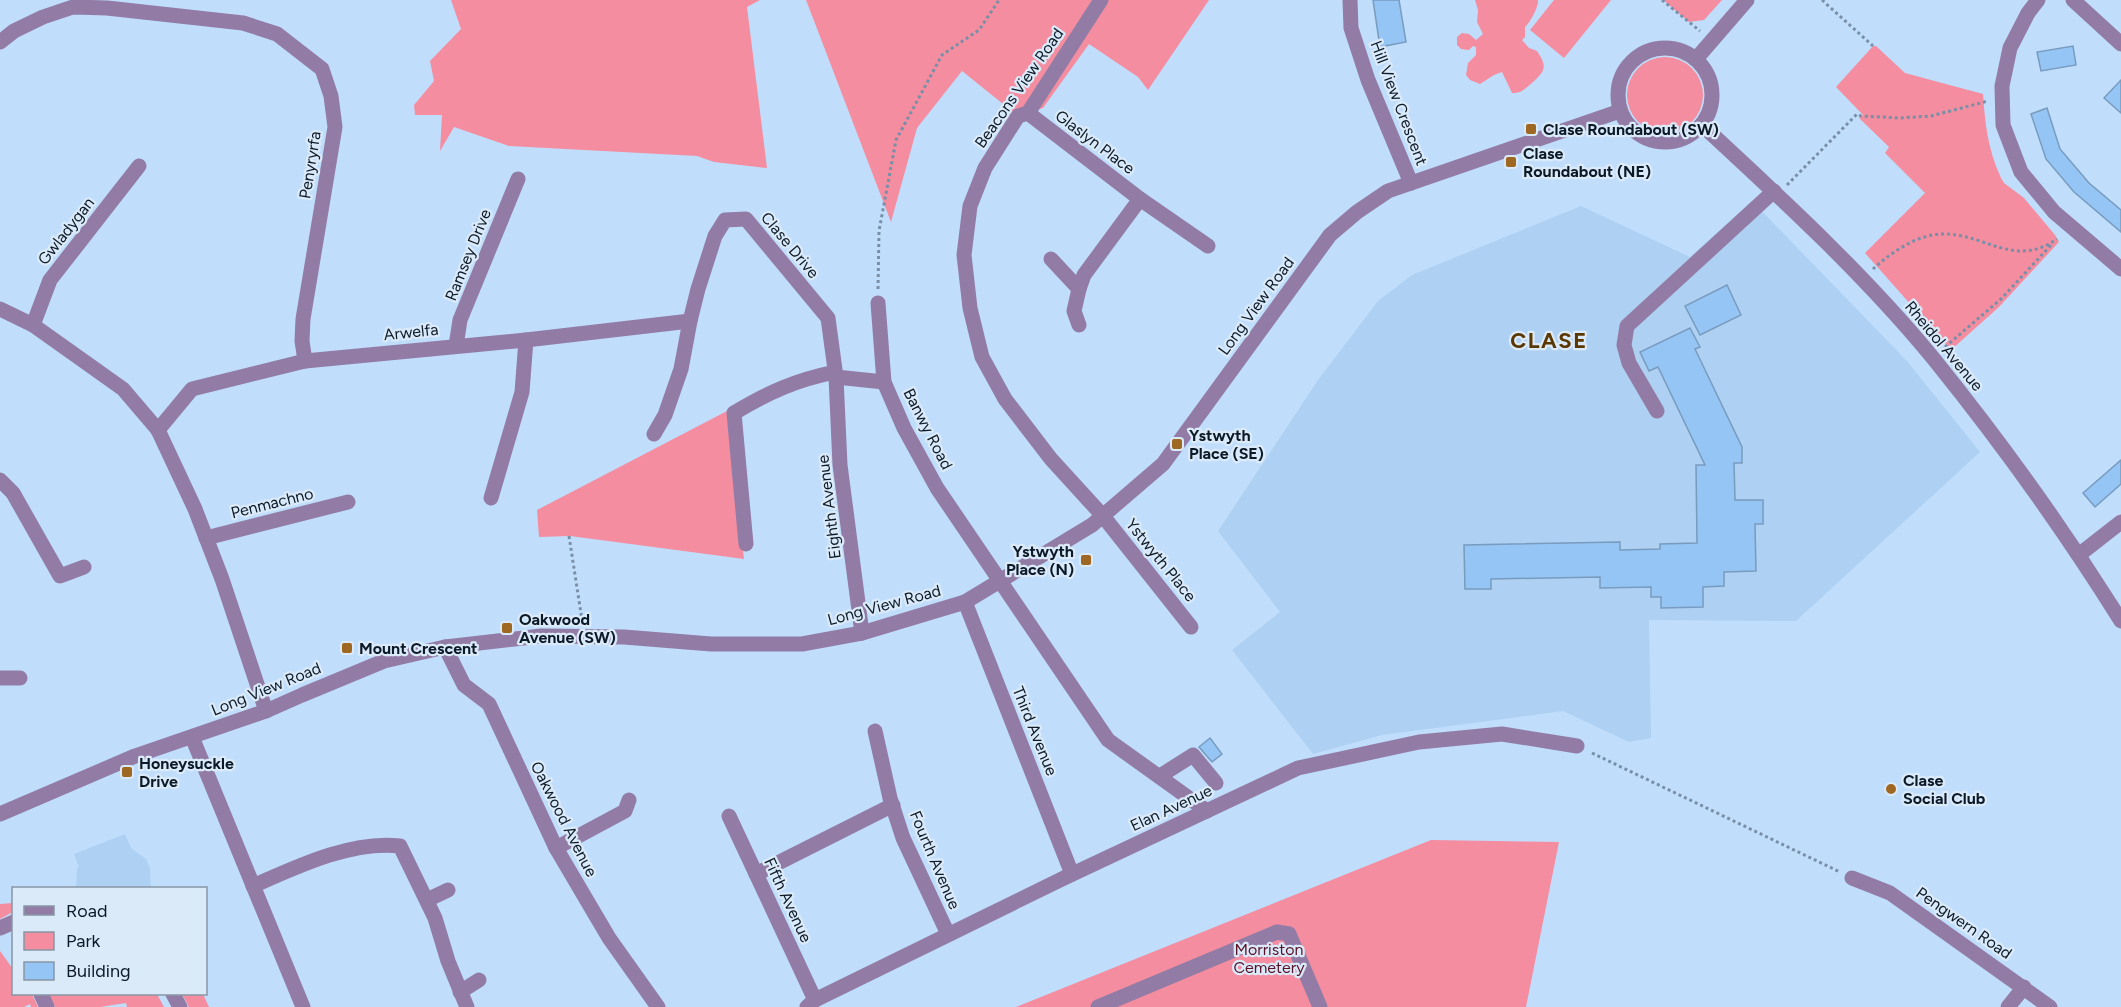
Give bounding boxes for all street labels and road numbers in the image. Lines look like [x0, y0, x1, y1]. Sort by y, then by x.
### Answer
street label: Beacons View Road [971, 25, 1067, 151]
street label: Hill View Crescent [1366, 38, 1432, 168]
street label: Glaslyn Place [1052, 106, 1139, 178]
street label: Penyryrfa [295, 130, 325, 200]
street label: Gwladygan [34, 193, 98, 269]
street label: Ramsey Drive [441, 206, 495, 304]
street label: Clase Drive [757, 208, 823, 282]
street label: Long View Road [1214, 253, 1298, 359]
street label: Rheidol Avenue [1901, 297, 1987, 395]
street label: Arwelfa [383, 320, 439, 344]
street label: Banwy Road [899, 385, 957, 473]
street label: Eighth Avenue [813, 454, 845, 560]
street label: Penmachno [229, 484, 315, 522]
street label: Ystwyth Place [1122, 515, 1200, 605]
street label: Long View Road [825, 581, 943, 629]
street label: Long View Road [208, 658, 324, 720]
street label: Third Avenue [1009, 684, 1062, 779]
street label: Oakwood Avenue [527, 758, 601, 880]
street label: Elan Avenue [1127, 781, 1215, 835]
street label: Fourth Avenue [906, 808, 964, 912]
street label: Fifth Avenue [760, 855, 816, 946]
street label: Pengwern Road [1913, 883, 2015, 963]

